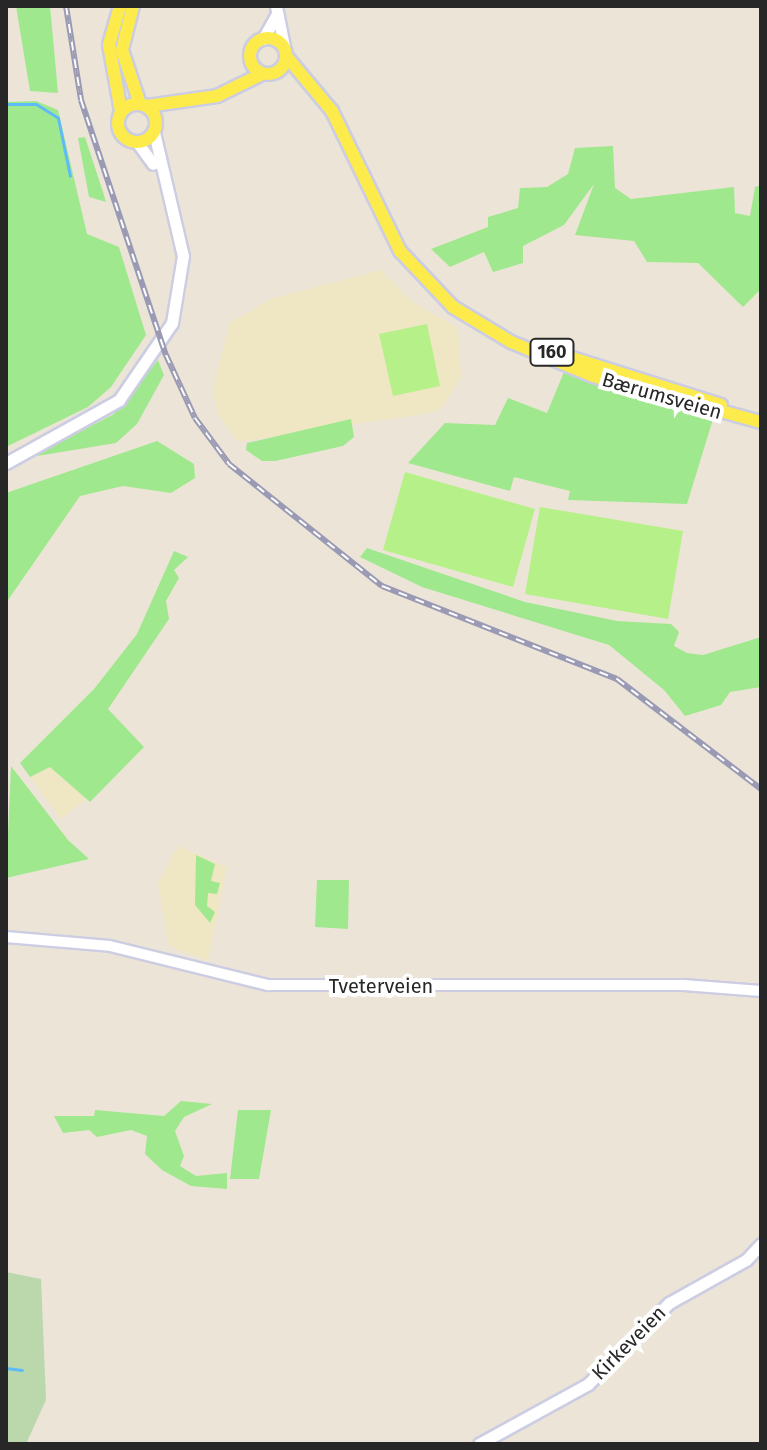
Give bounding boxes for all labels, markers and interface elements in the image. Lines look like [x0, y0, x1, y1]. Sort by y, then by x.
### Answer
road number: 160 [528, 338, 576, 366]
street label: Bærumsveien [599, 367, 725, 425]
street label: Tveterveien [329, 974, 433, 998]
street label: Kirkeveien [587, 1301, 671, 1385]

